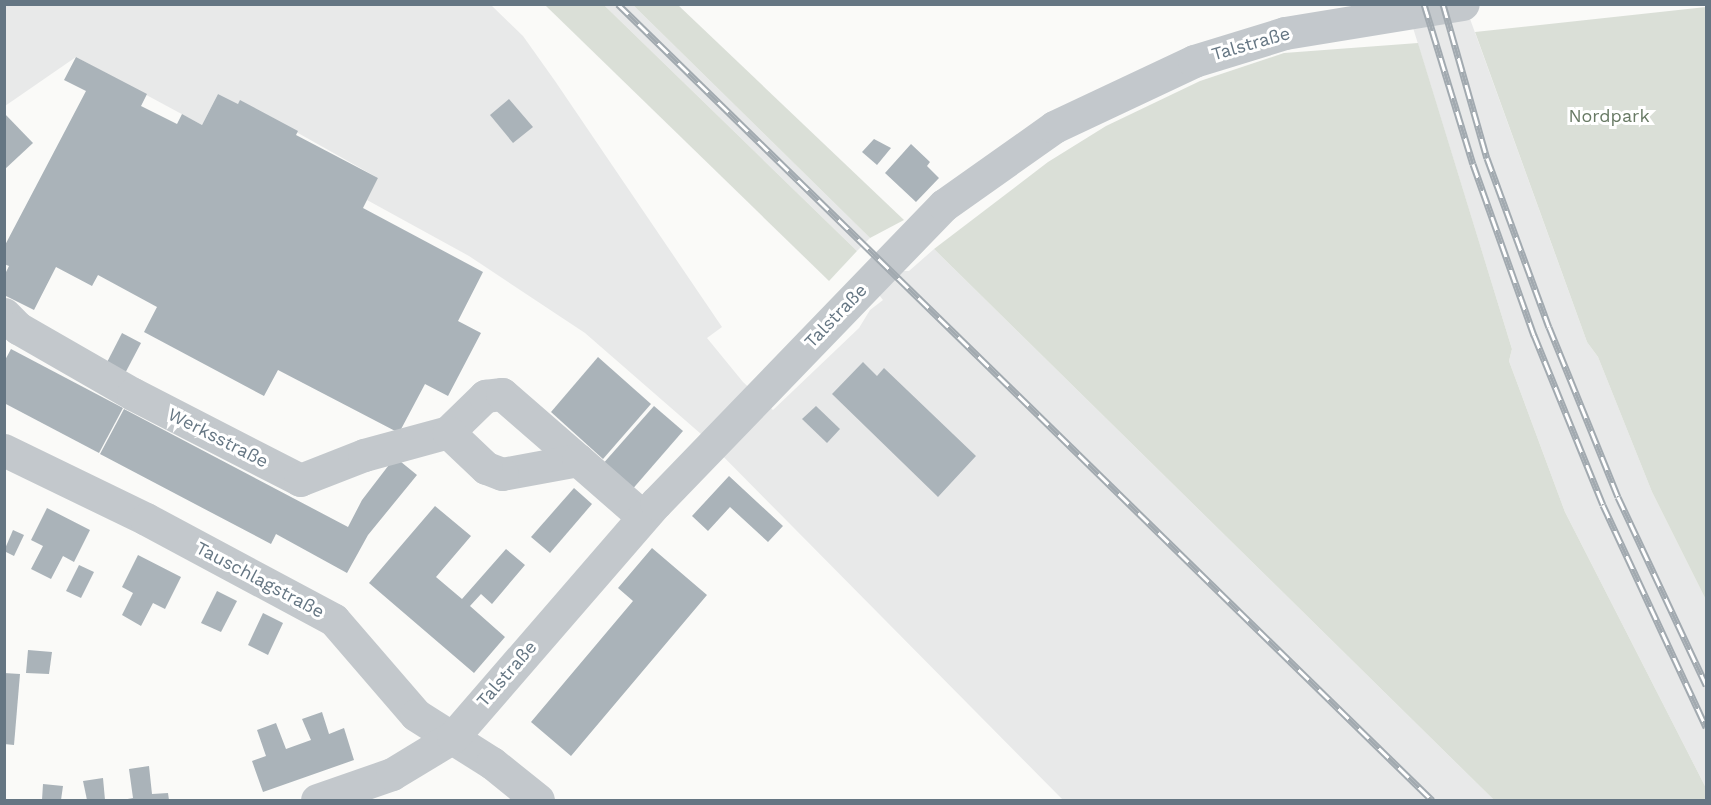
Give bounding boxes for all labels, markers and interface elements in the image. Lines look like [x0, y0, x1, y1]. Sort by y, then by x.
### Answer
street label: Talstraße [1209, 23, 1293, 65]
park label: Nordpark [1568, 105, 1650, 127]
street label: Talstraße [800, 280, 872, 352]
street label: Werksstraße [164, 403, 272, 473]
street label: Tauschlagstraße [192, 537, 328, 623]
street label: Talstraße [472, 637, 542, 711]

